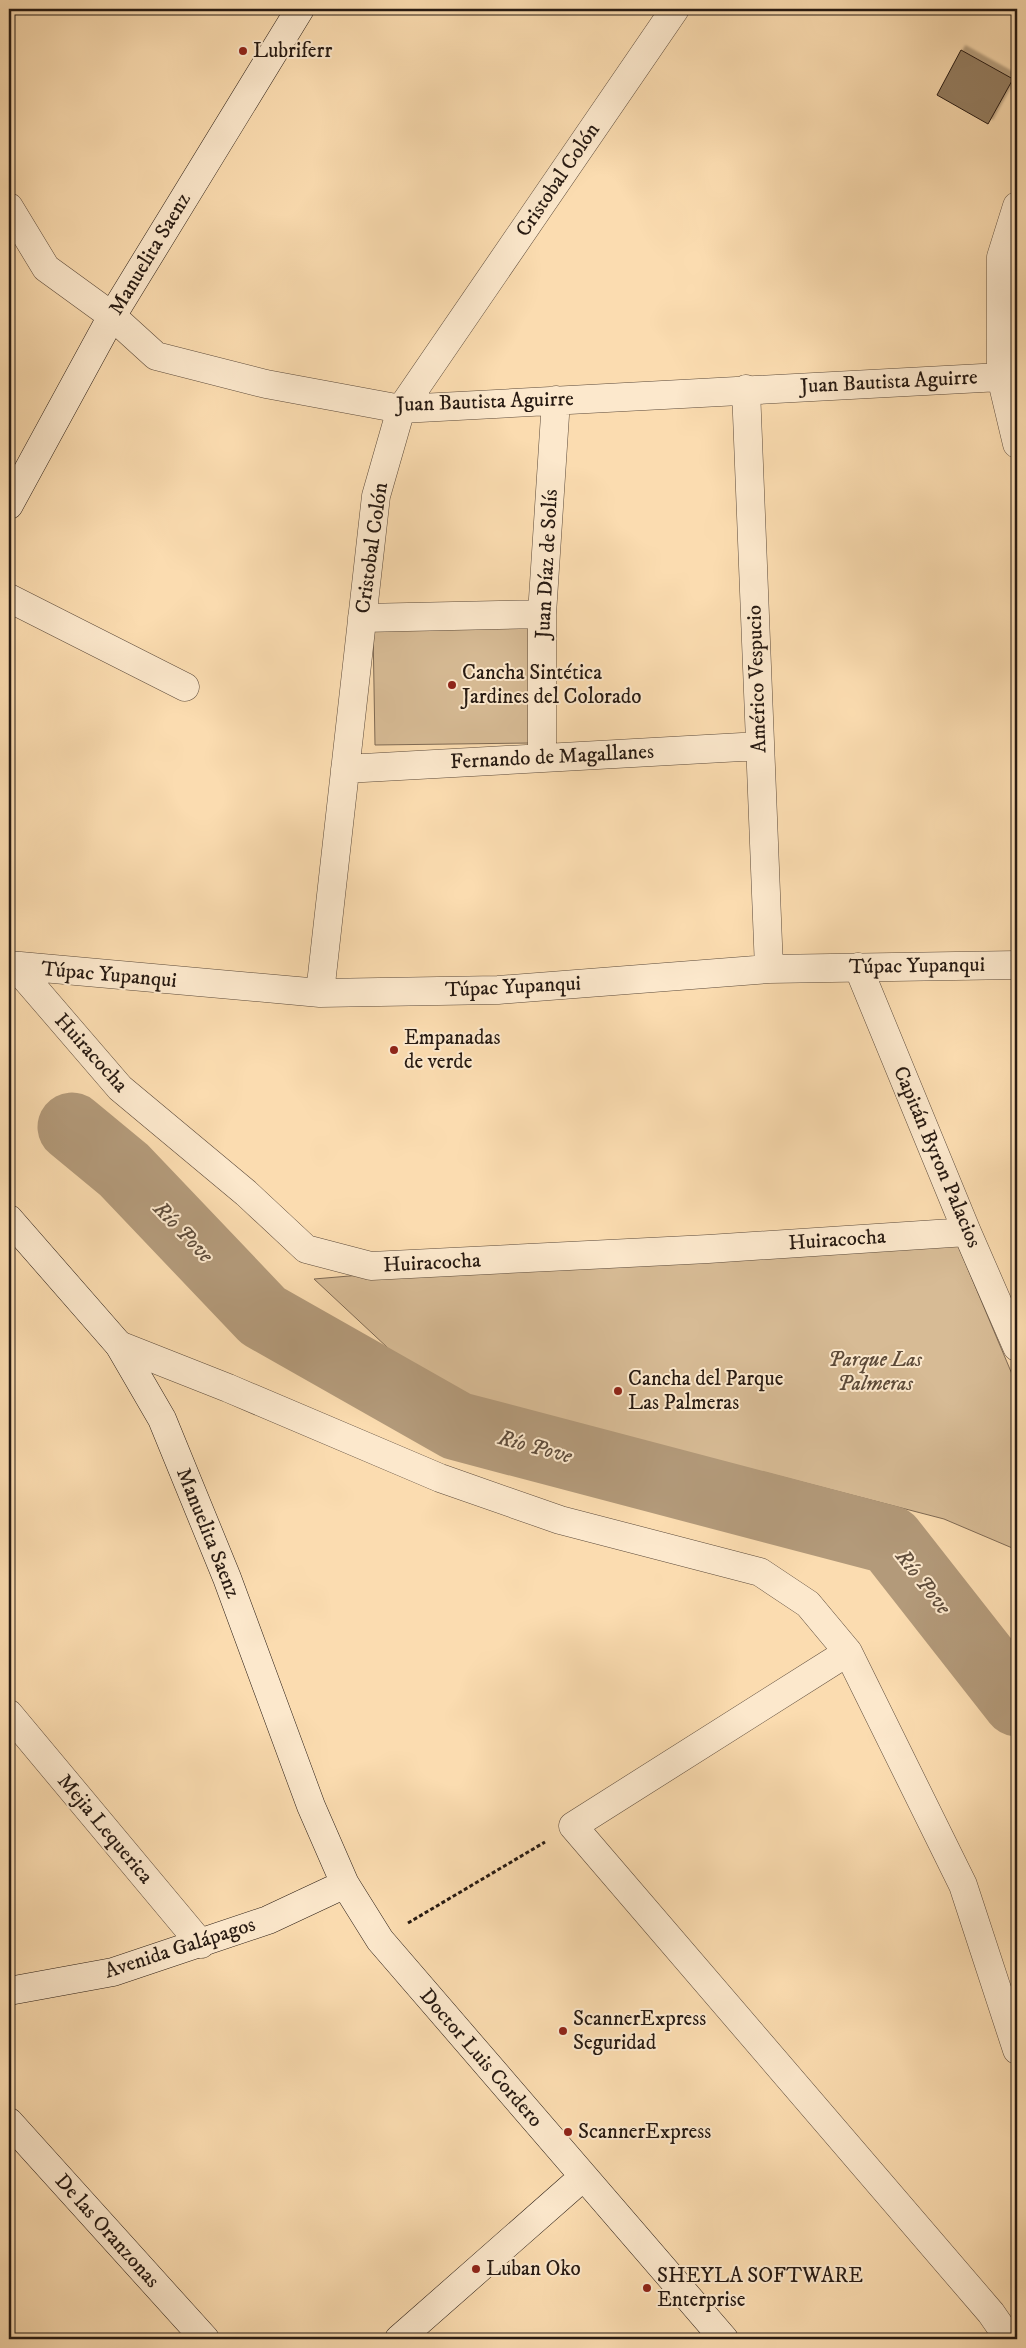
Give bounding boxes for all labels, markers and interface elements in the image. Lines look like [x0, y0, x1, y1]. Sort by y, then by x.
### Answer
place label: Lubriferr [253, 38, 332, 64]
marker: Lubriferr [237, 45, 249, 57]
street label: Cristobal Colón [510, 118, 606, 242]
street label: Manuelita Saenz [103, 188, 197, 320]
street label: Juan Bautista Aguirre [798, 364, 979, 400]
street label: Juan Bautista Aguirre [394, 386, 575, 418]
street label: Cristobal Colón [350, 481, 394, 615]
street label: Juan Díaz de Solís [530, 489, 564, 641]
street label: Américo Vespucio [741, 605, 773, 753]
place label: Cancha Sintética Jardines del Colorado [460, 660, 642, 710]
marker: Cancha Sintética Jardines del Colorado [446, 679, 458, 691]
street label: Fernando de Magallanes [449, 739, 655, 775]
street label: Túpac Yupanqui [849, 952, 985, 980]
street label: Túpac Yupanqui [40, 956, 178, 994]
street label: Túpac Yupanqui [444, 970, 582, 1004]
street label: Huiracocha [49, 1008, 133, 1098]
place label: Empanadas de verde [404, 1025, 500, 1075]
marker: Empanadas de verde [388, 1044, 400, 1056]
street label: Capitán Byron Palacios [887, 1062, 987, 1252]
water label: Río Pove [146, 1195, 219, 1269]
street label: Huiracocha [787, 1224, 887, 1256]
street label: Huiracocha [382, 1247, 482, 1279]
park label: Parque Las Palmeras [828, 1347, 923, 1397]
place label: Cancha del Parque Las Palmeras [628, 1366, 784, 1416]
marker: Cancha del Parque Las Palmeras [612, 1385, 624, 1397]
water label: Río Pove [494, 1424, 575, 1470]
street label: Manuelita Saenz [170, 1464, 246, 1602]
water label: Río Pove [889, 1543, 957, 1620]
street label: Mejia Lequerica [51, 1769, 159, 1889]
street label: Avenida Galápagos [101, 1911, 259, 1985]
street label: Doctor Luis Cordero [414, 1983, 548, 2133]
place label: ScannerExpress Seguridad [573, 2006, 706, 2056]
marker: ScannerExpress Seguridad [557, 2025, 569, 2037]
place label: ScannerExpress [578, 2119, 711, 2145]
marker: ScannerExpress [562, 2126, 574, 2138]
street label: De las Oranzonas [49, 2169, 165, 2293]
place label: Luban Oko [486, 2256, 581, 2282]
marker: Luban Oko [470, 2263, 482, 2275]
place label: SHEYLA SOFTWARE Enterprise [657, 2263, 863, 2313]
marker: SHEYLA SOFTWARE Enterprise [641, 2282, 653, 2294]

